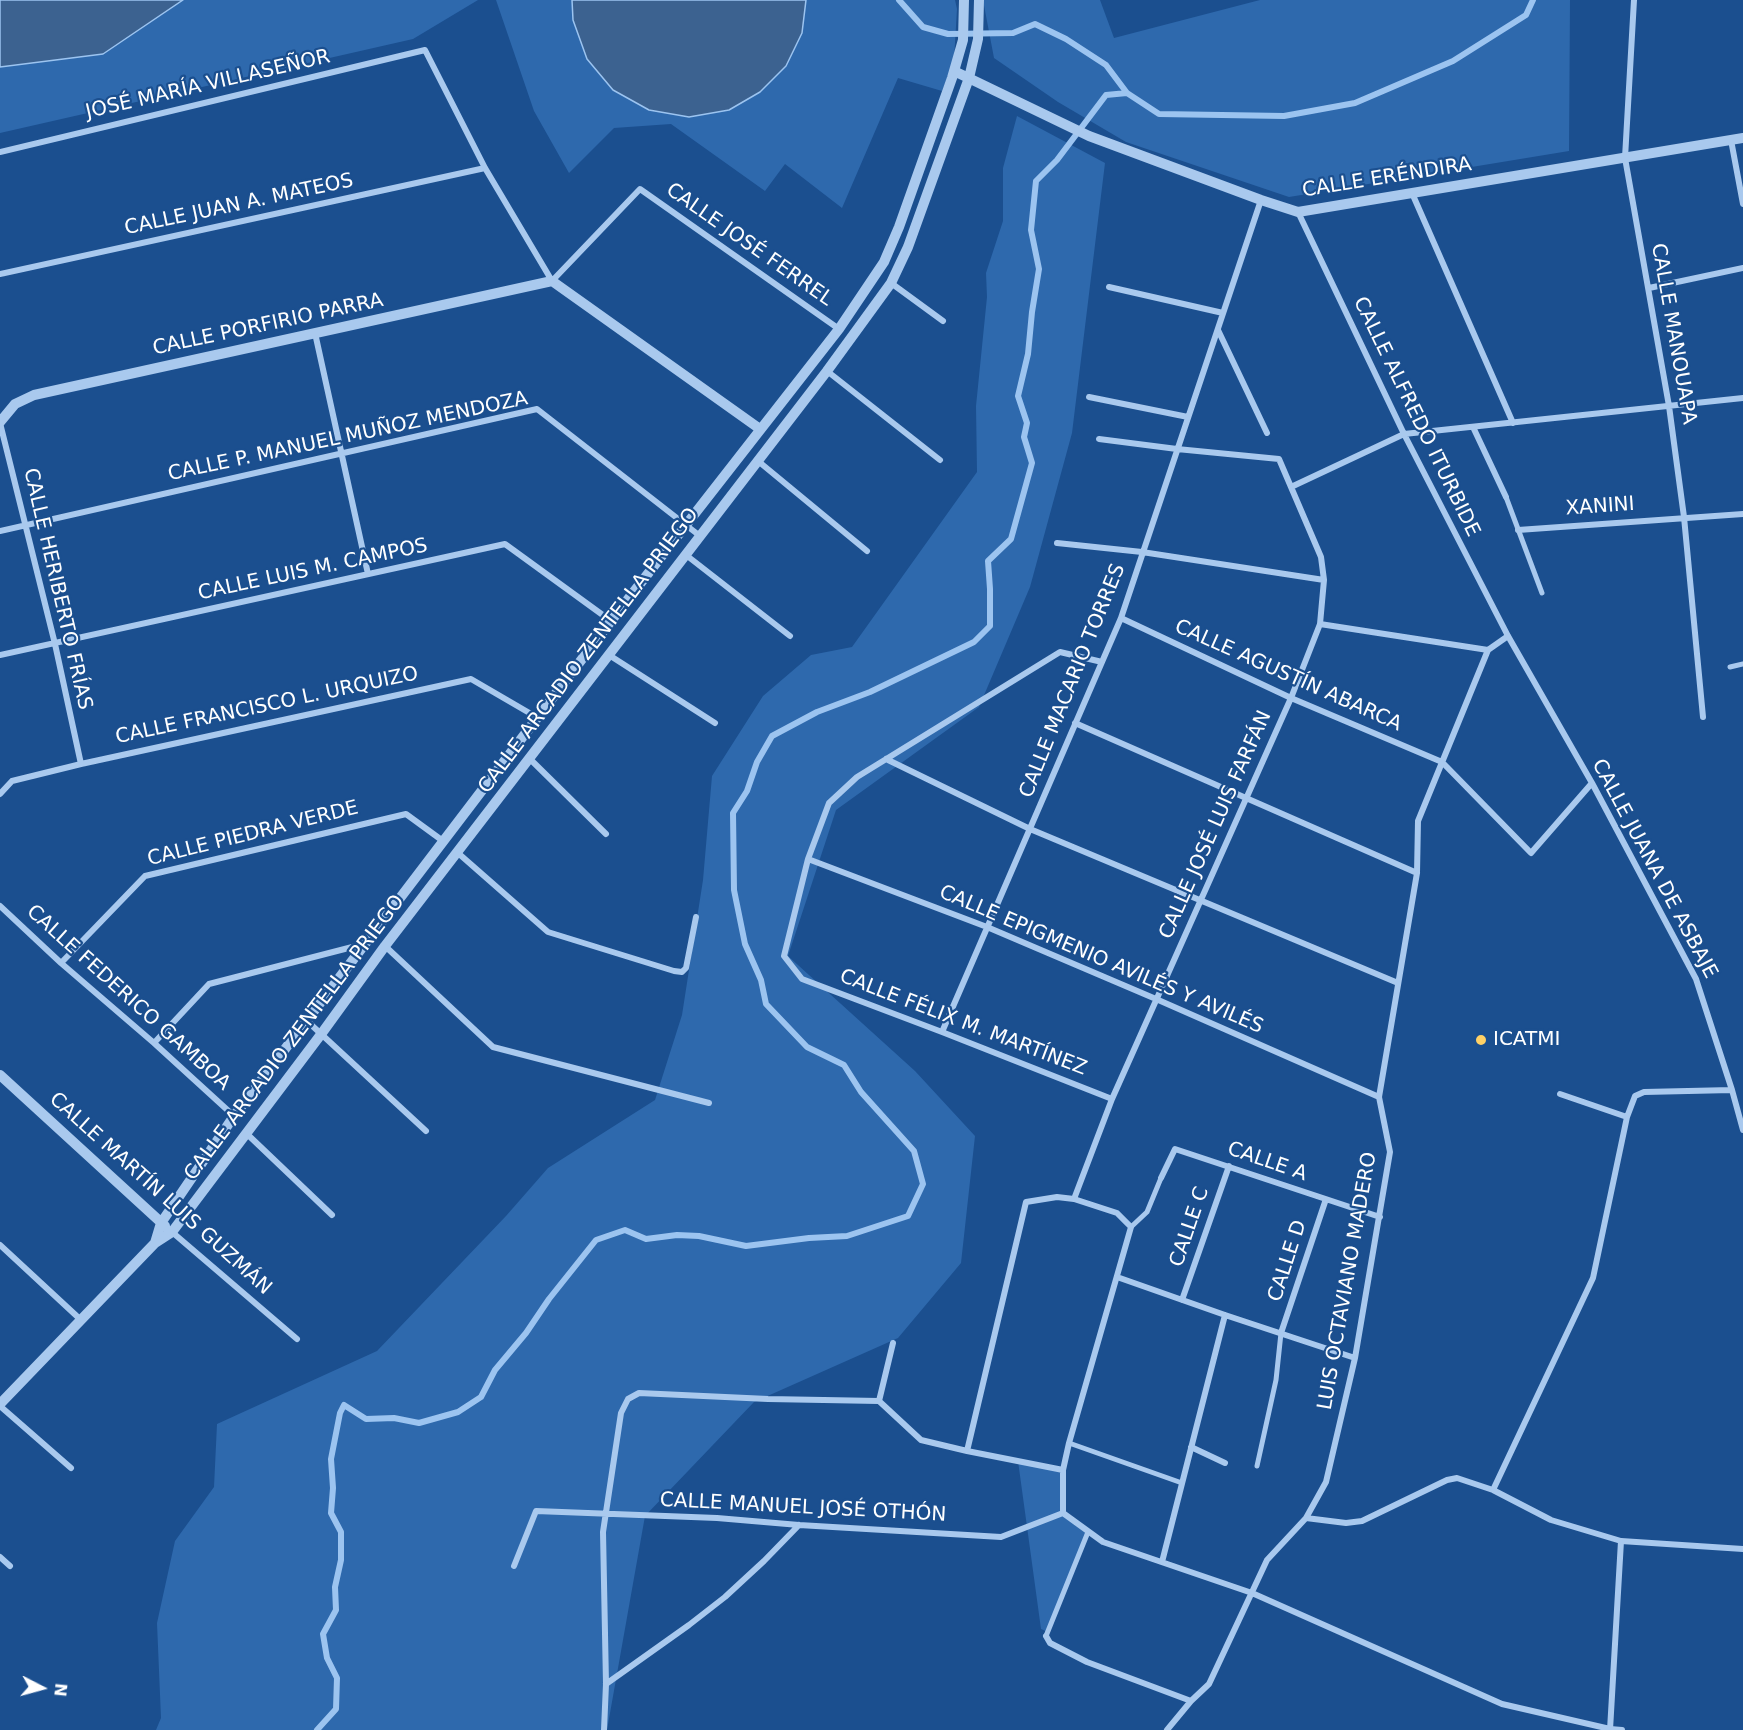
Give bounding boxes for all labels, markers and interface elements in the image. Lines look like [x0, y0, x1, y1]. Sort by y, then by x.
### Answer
street label: JOSÉ MARÍA VILLASEÑOR [83, 45, 333, 125]
street label: CALLE ERÉNDIRA [1301, 153, 1473, 203]
street label: CALLE JUAN A. MATEOS [122, 169, 356, 241]
street label: CALLE JOSÉ FERREL [661, 178, 837, 312]
street label: CALLE MANOUAPA [1645, 242, 1701, 426]
street label: CALLE PORFIRIO PARRA [151, 289, 385, 361]
street label: CALLE ALFREDO ITURBIDE [1347, 293, 1485, 541]
street label: CALLE P. MANUEL MUÑOZ MENDOZA [166, 387, 530, 487]
street label: CALLE HERIBERTO FRÍAS [18, 466, 96, 712]
street label: XANINI [1565, 493, 1635, 521]
street label: CALLE ARCADIO ZENTELLA PRIEGO [474, 504, 704, 798]
street label: CALLE LUIS M. CAMPOS [196, 534, 430, 606]
street label: CALLE MACARIO TORRES [1015, 561, 1131, 801]
street label: CALLE AGUSTÍN ABARCA [1171, 615, 1405, 737]
street label: CALLE FRANCISCO L. URQUIZO [113, 662, 421, 750]
street label: CALLE JOSÉ LUIS FARFÁN [1155, 707, 1277, 943]
street label: CALLE JUANA DE ASBAJE [1586, 755, 1722, 983]
street label: CALLE PIEDRA VERDE [145, 796, 361, 872]
street label: CALLE EPIGMENIO AVILÉS Y AVILÉS [935, 881, 1267, 1039]
street label: CALLE ARCADIO ZENTELLA PRIEGO [180, 891, 410, 1185]
street label: CALLE FEDERICO GAMBOA [21, 900, 235, 1096]
street label: CALLE FÉLIX M. MARTÍNEZ [836, 965, 1090, 1081]
place label: ICATMI [1493, 1028, 1560, 1052]
marker: ICATMI [1474, 1033, 1488, 1047]
street label: CALLE MARTÍN LUIS GUZMÁN [44, 1088, 276, 1300]
street label: CALLE A [1224, 1137, 1310, 1187]
street label: LUIS OCTAVIANO MADERO [1313, 1150, 1383, 1412]
street label: CALLE C [1165, 1184, 1215, 1270]
street label: CALLE D [1264, 1217, 1312, 1305]
street label: CALLE MANUEL JOSÉ OTHÓN [659, 1489, 947, 1527]
north arrow [12, 1658, 72, 1718]
text: N [50, 1682, 71, 1698]

